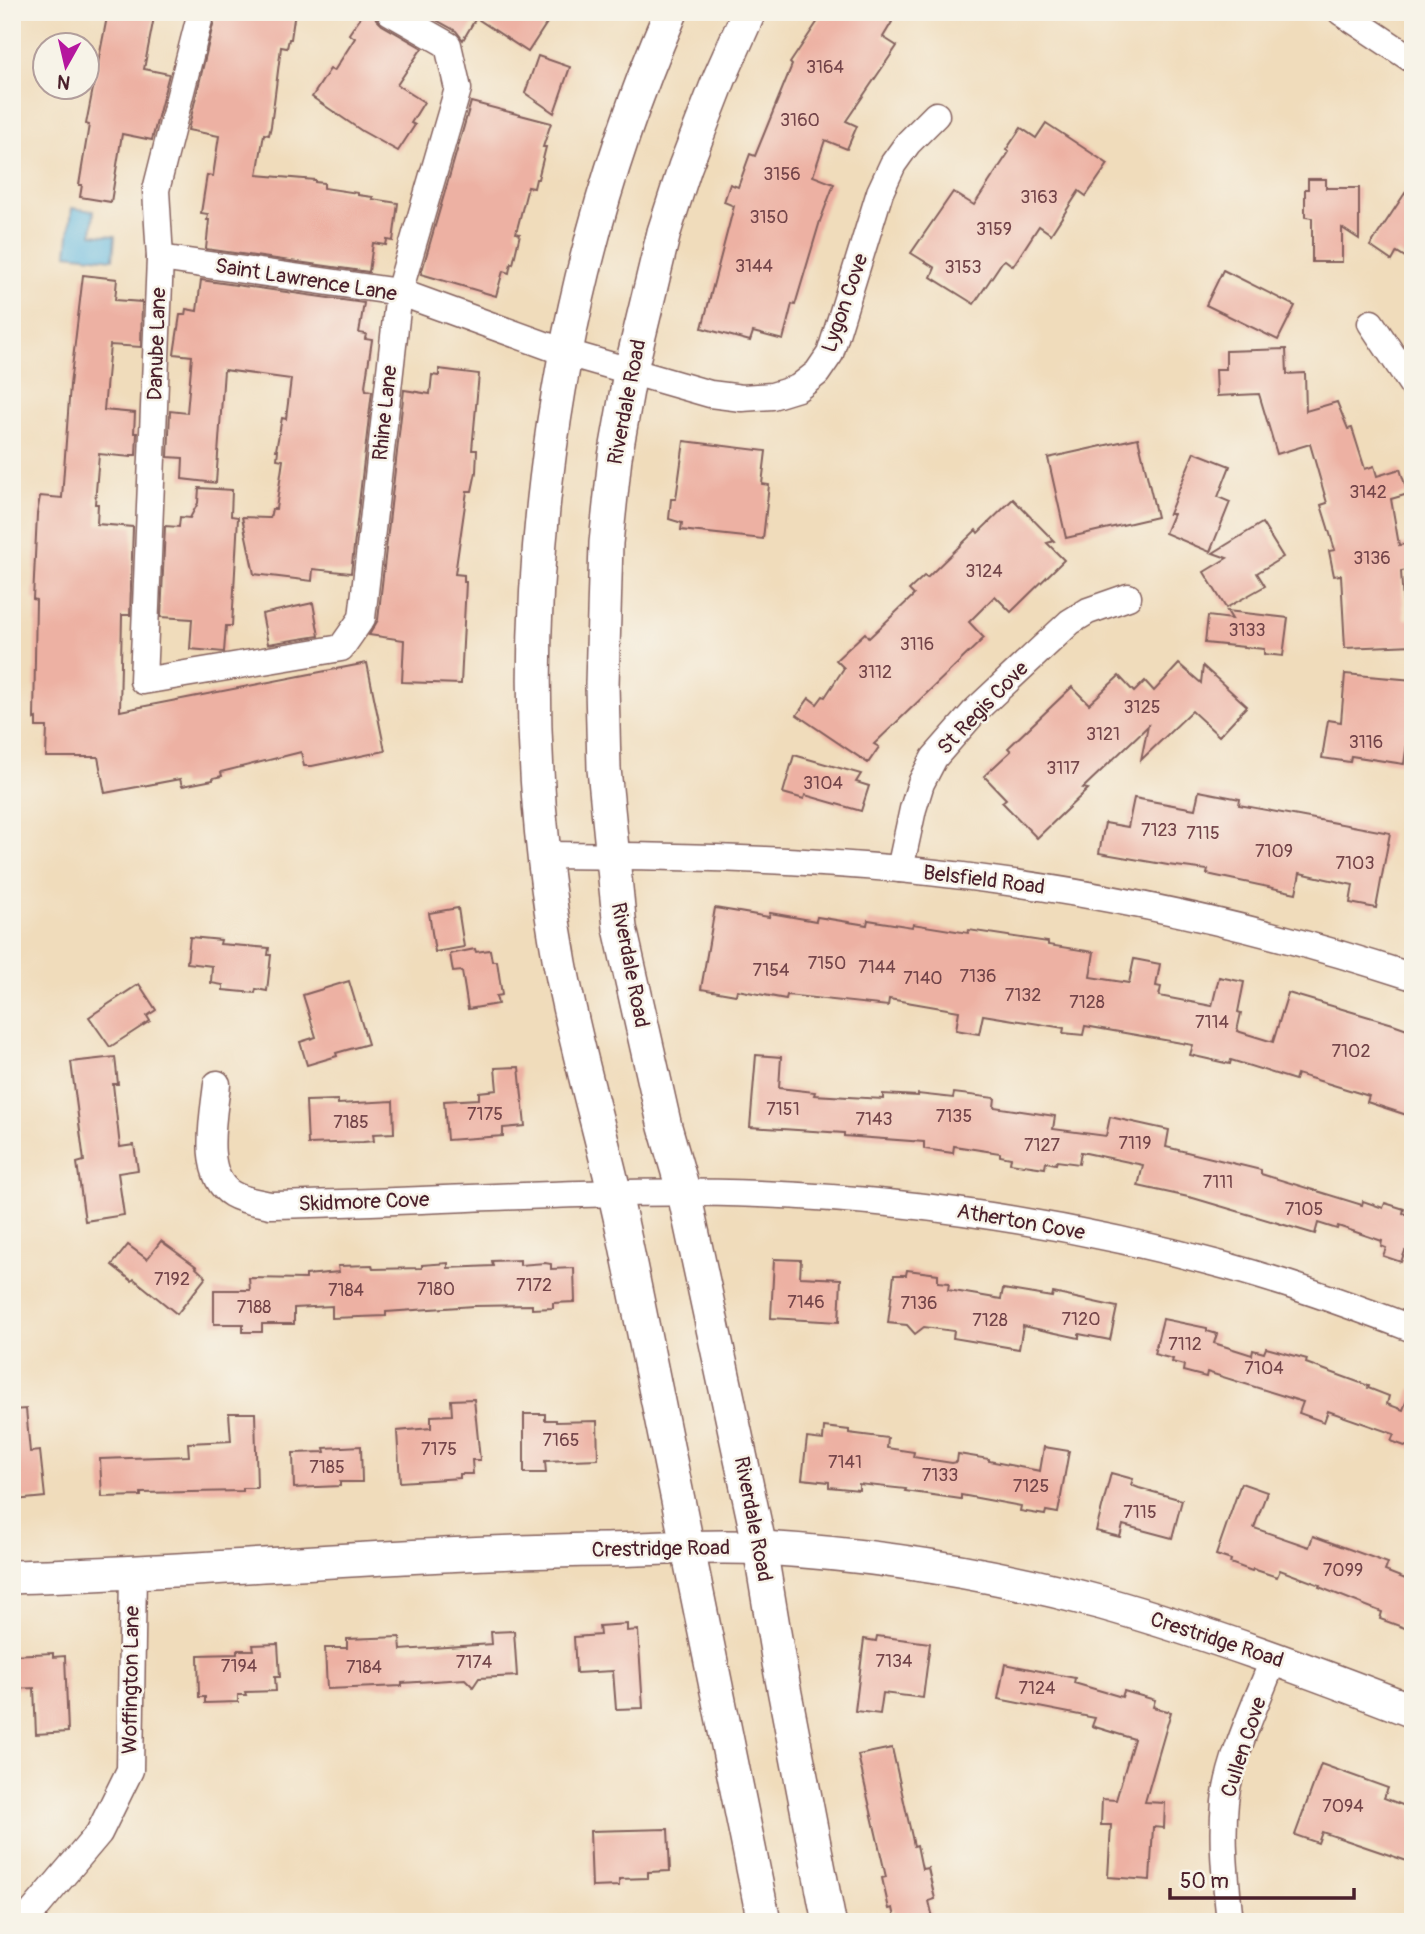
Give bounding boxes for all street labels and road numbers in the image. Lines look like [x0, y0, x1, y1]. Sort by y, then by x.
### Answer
street label: Lygon Cove [815, 249, 875, 356]
street label: Saint Lawrence Lane [213, 252, 399, 308]
street label: Danube Lane [142, 286, 172, 401]
street label: Riverdale Road [602, 337, 652, 467]
street label: Rhine Lane [367, 363, 403, 462]
street label: St Regis Cove [932, 655, 1035, 761]
street label: Belsfield Road [922, 859, 1046, 901]
street label: Riverdale Road [605, 900, 655, 1030]
street label: Skidmore Cove [298, 1186, 431, 1218]
street label: Atherton Cove [955, 1197, 1088, 1247]
street label: Riverdale Road [728, 1454, 778, 1584]
street label: Crestridge Road [591, 1534, 731, 1564]
street label: Woffington Lane [116, 1605, 146, 1754]
street label: Crestridge Road [1147, 1606, 1287, 1674]
street label: Cullen Cove [1215, 1693, 1273, 1801]

